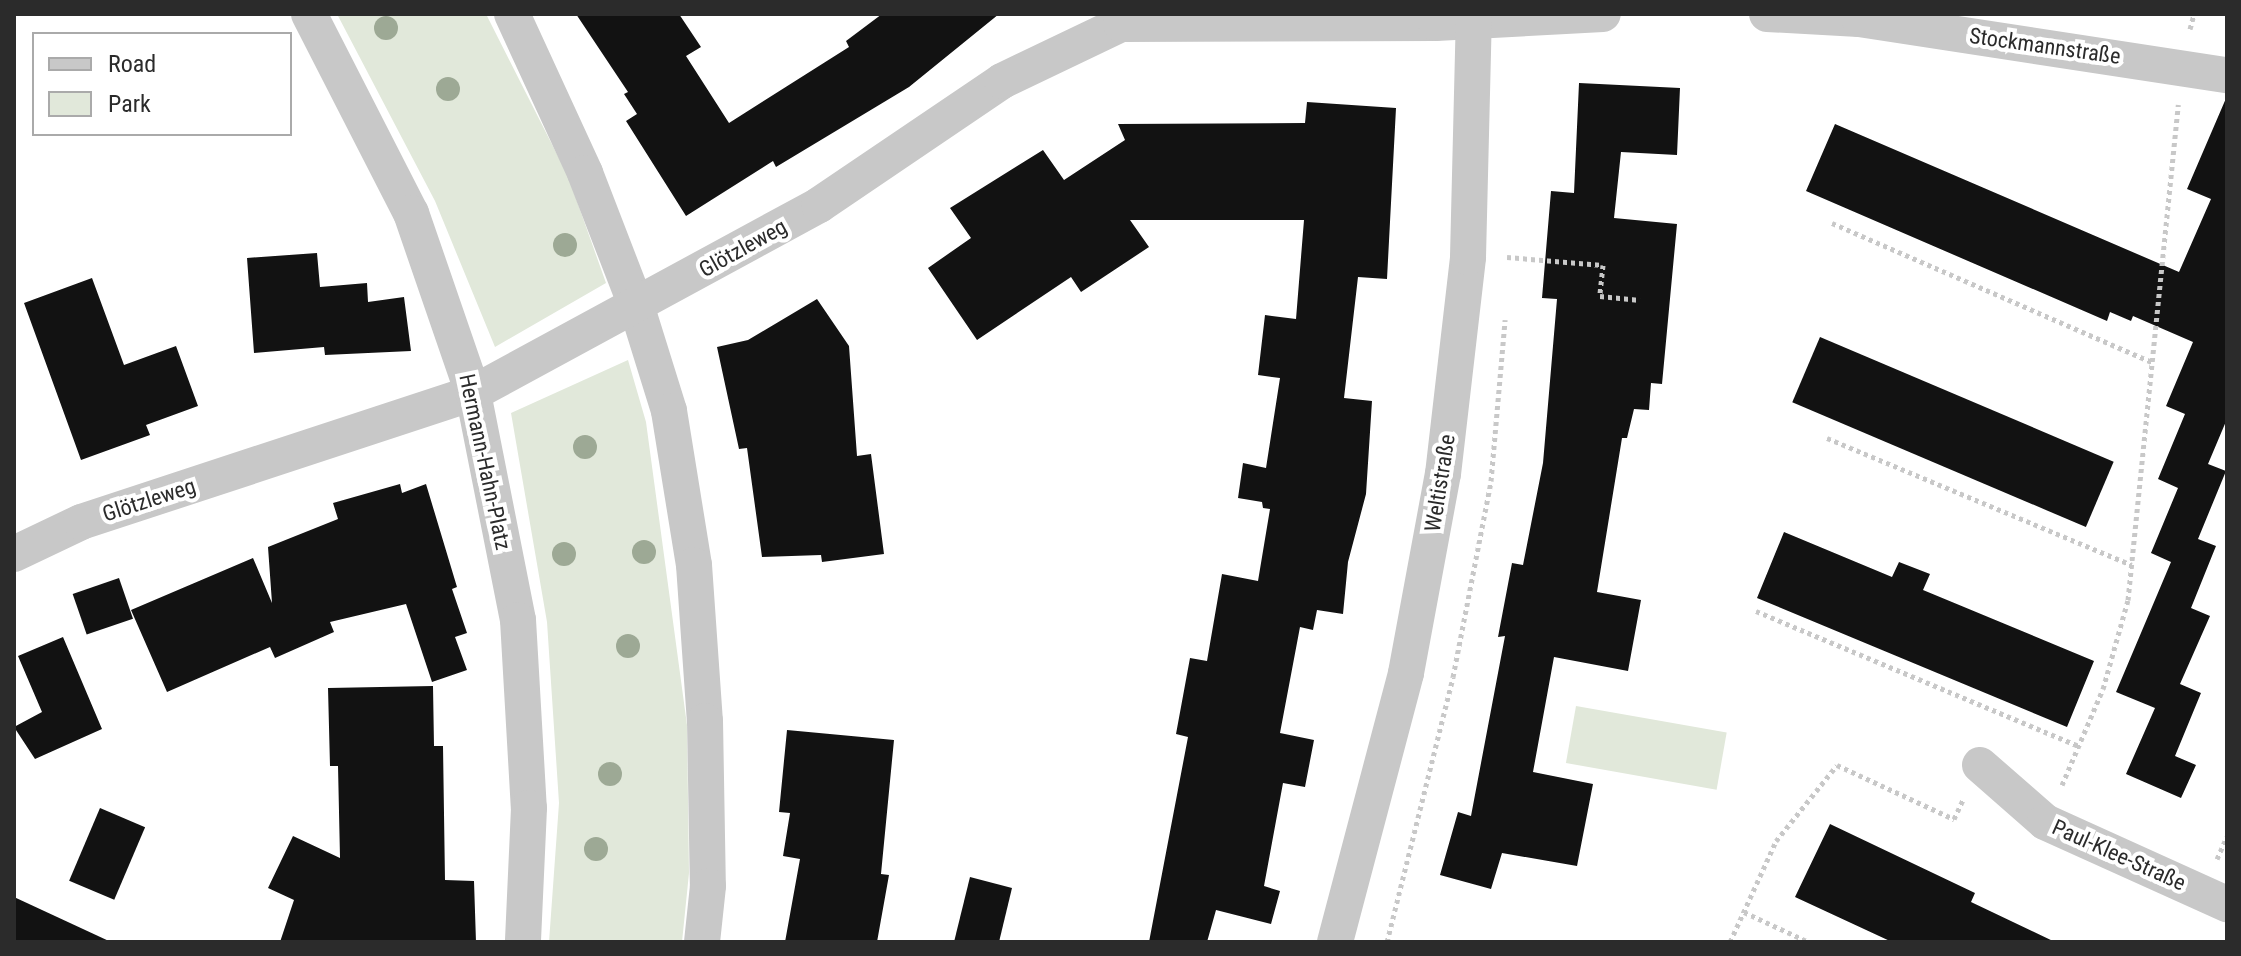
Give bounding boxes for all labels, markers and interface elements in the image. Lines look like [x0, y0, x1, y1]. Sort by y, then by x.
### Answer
street label: Stockmannstraße [1968, 22, 2122, 70]
legend [32, 32, 292, 136]
text: Road [108, 50, 156, 78]
text: Park [108, 90, 151, 118]
street label: Glötzleweg [695, 213, 791, 283]
street label: Hermann-Hahn-Platz [453, 372, 517, 552]
street label: Weltistraße [1419, 432, 1461, 534]
street label: Glötzleweg [99, 473, 199, 527]
street label: Paul-Klee-Straße [2048, 814, 2190, 896]

